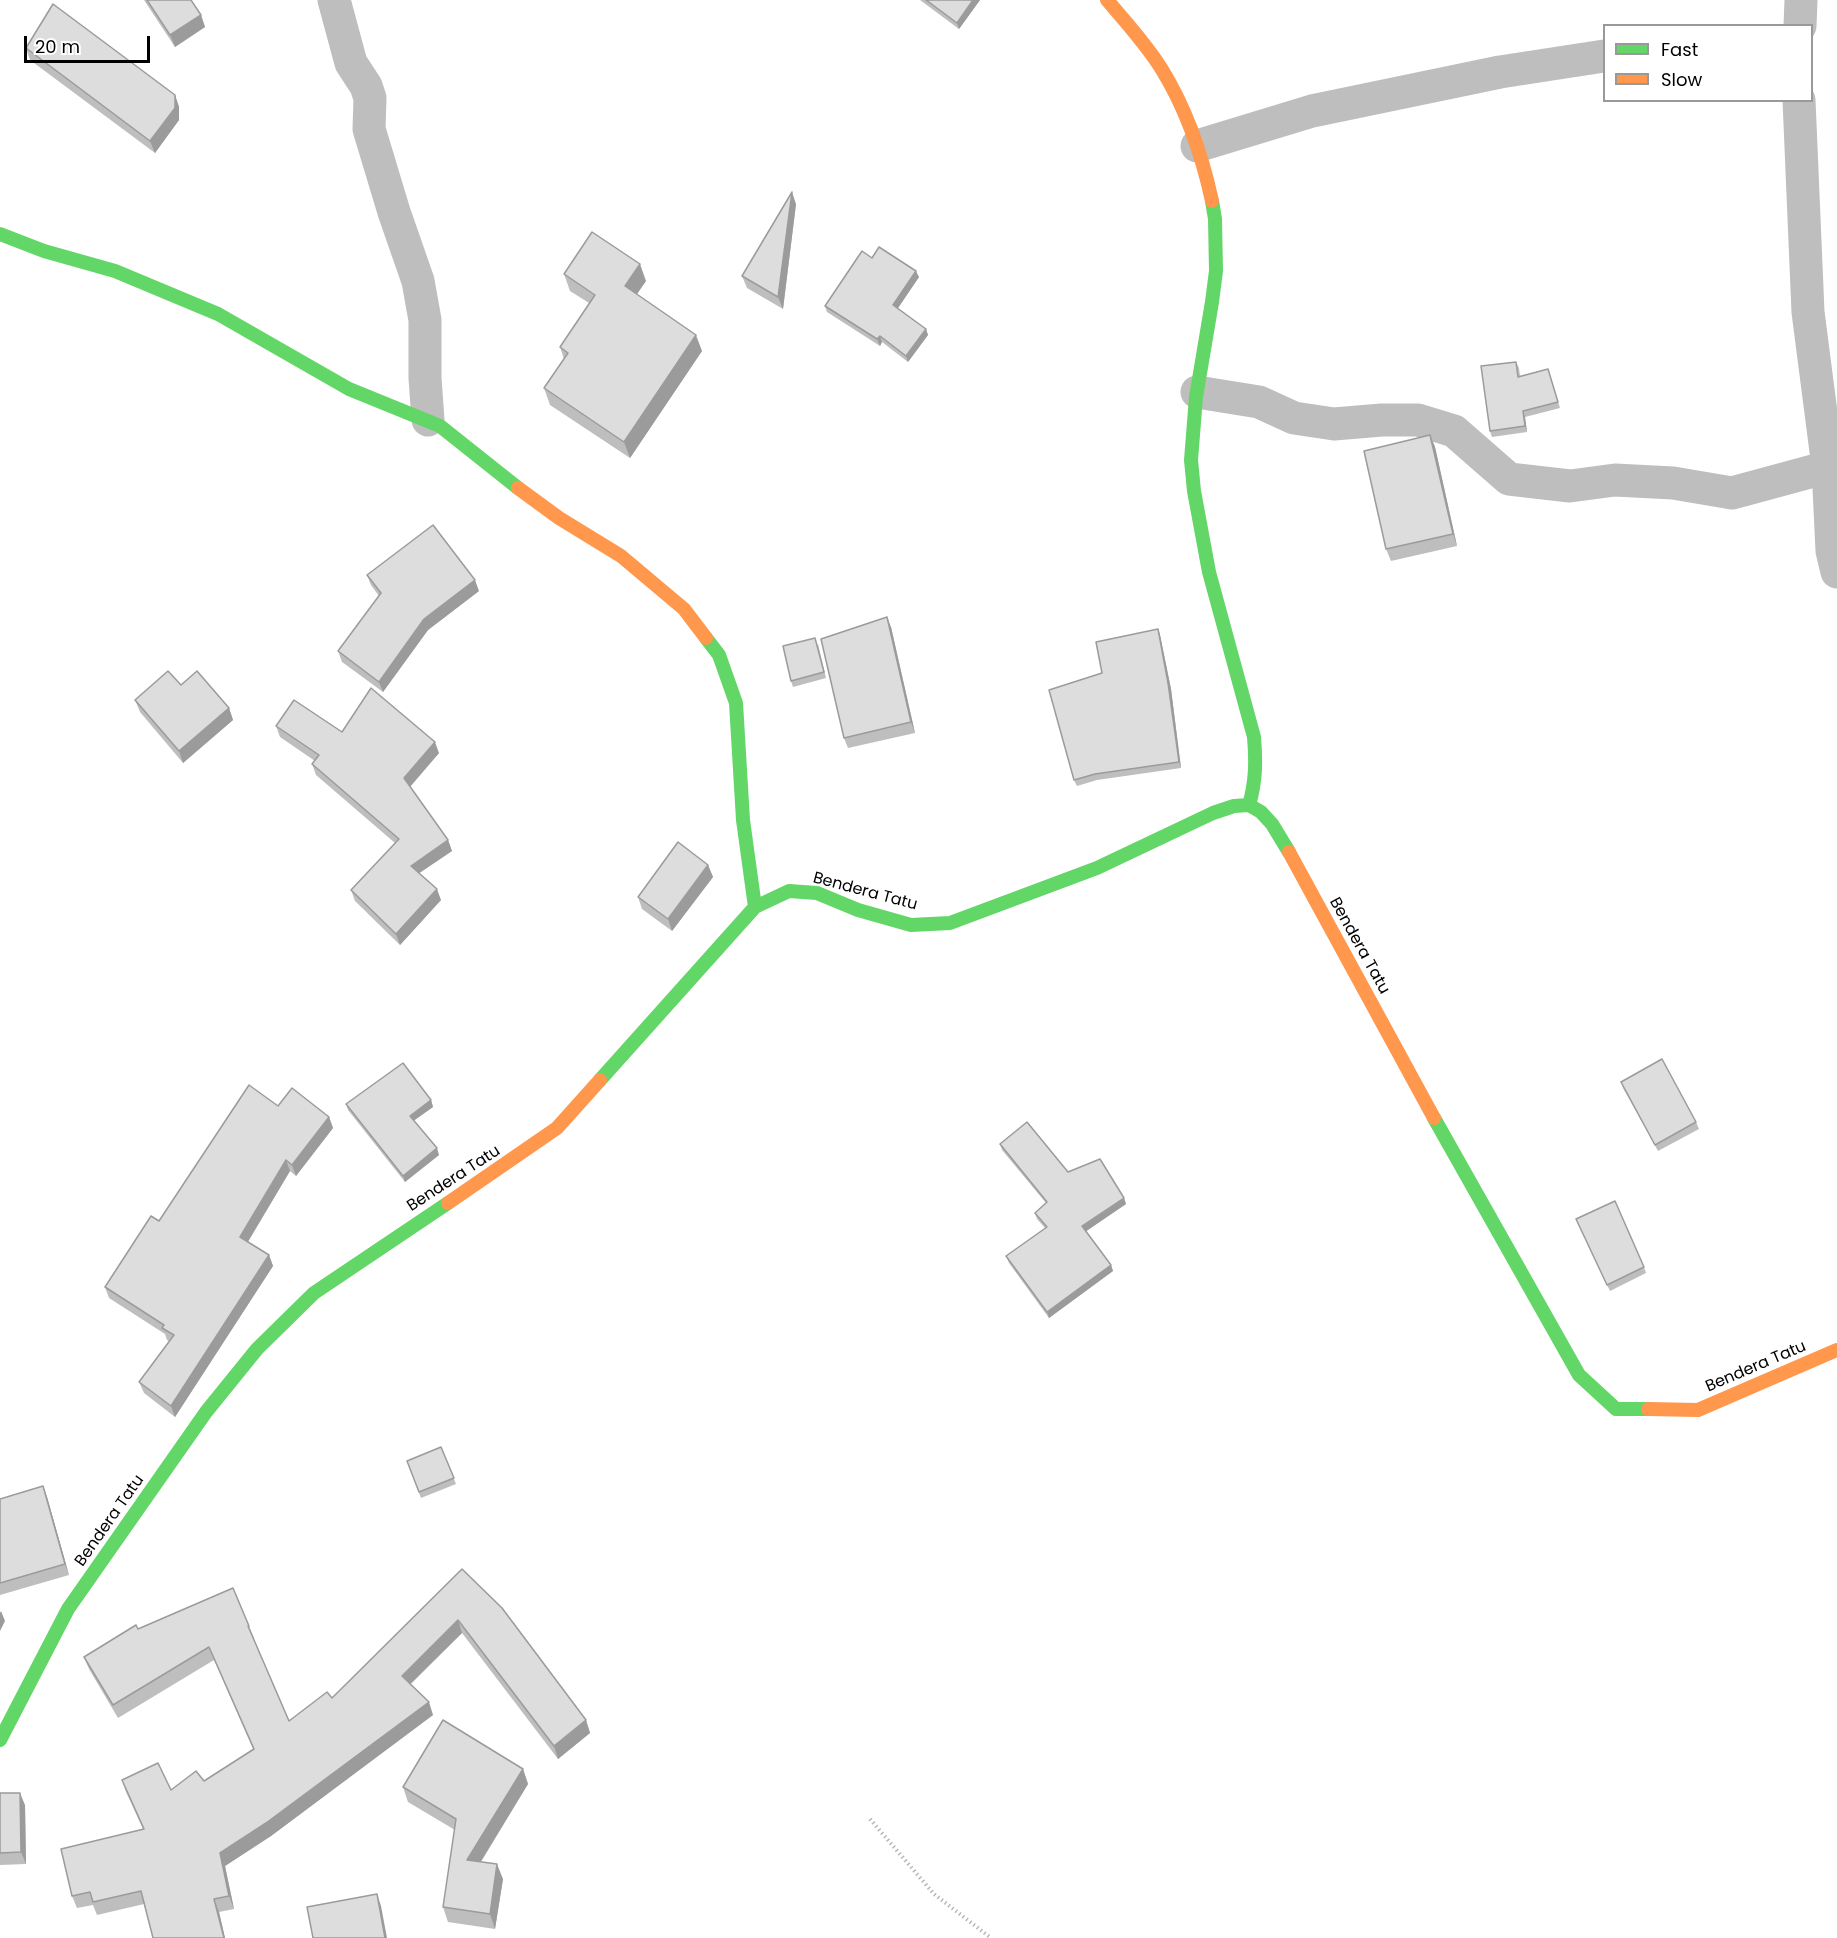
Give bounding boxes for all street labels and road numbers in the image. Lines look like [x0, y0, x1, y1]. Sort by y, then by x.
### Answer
street label: Bendera Tatu [811, 869, 919, 915]
street label: Bendera Tatu [1325, 894, 1393, 998]
street label: Bendera Tatu [404, 1142, 504, 1216]
street label: Bendera Tatu [1703, 1337, 1809, 1397]
street label: Bendera Tatu [71, 1472, 149, 1570]

